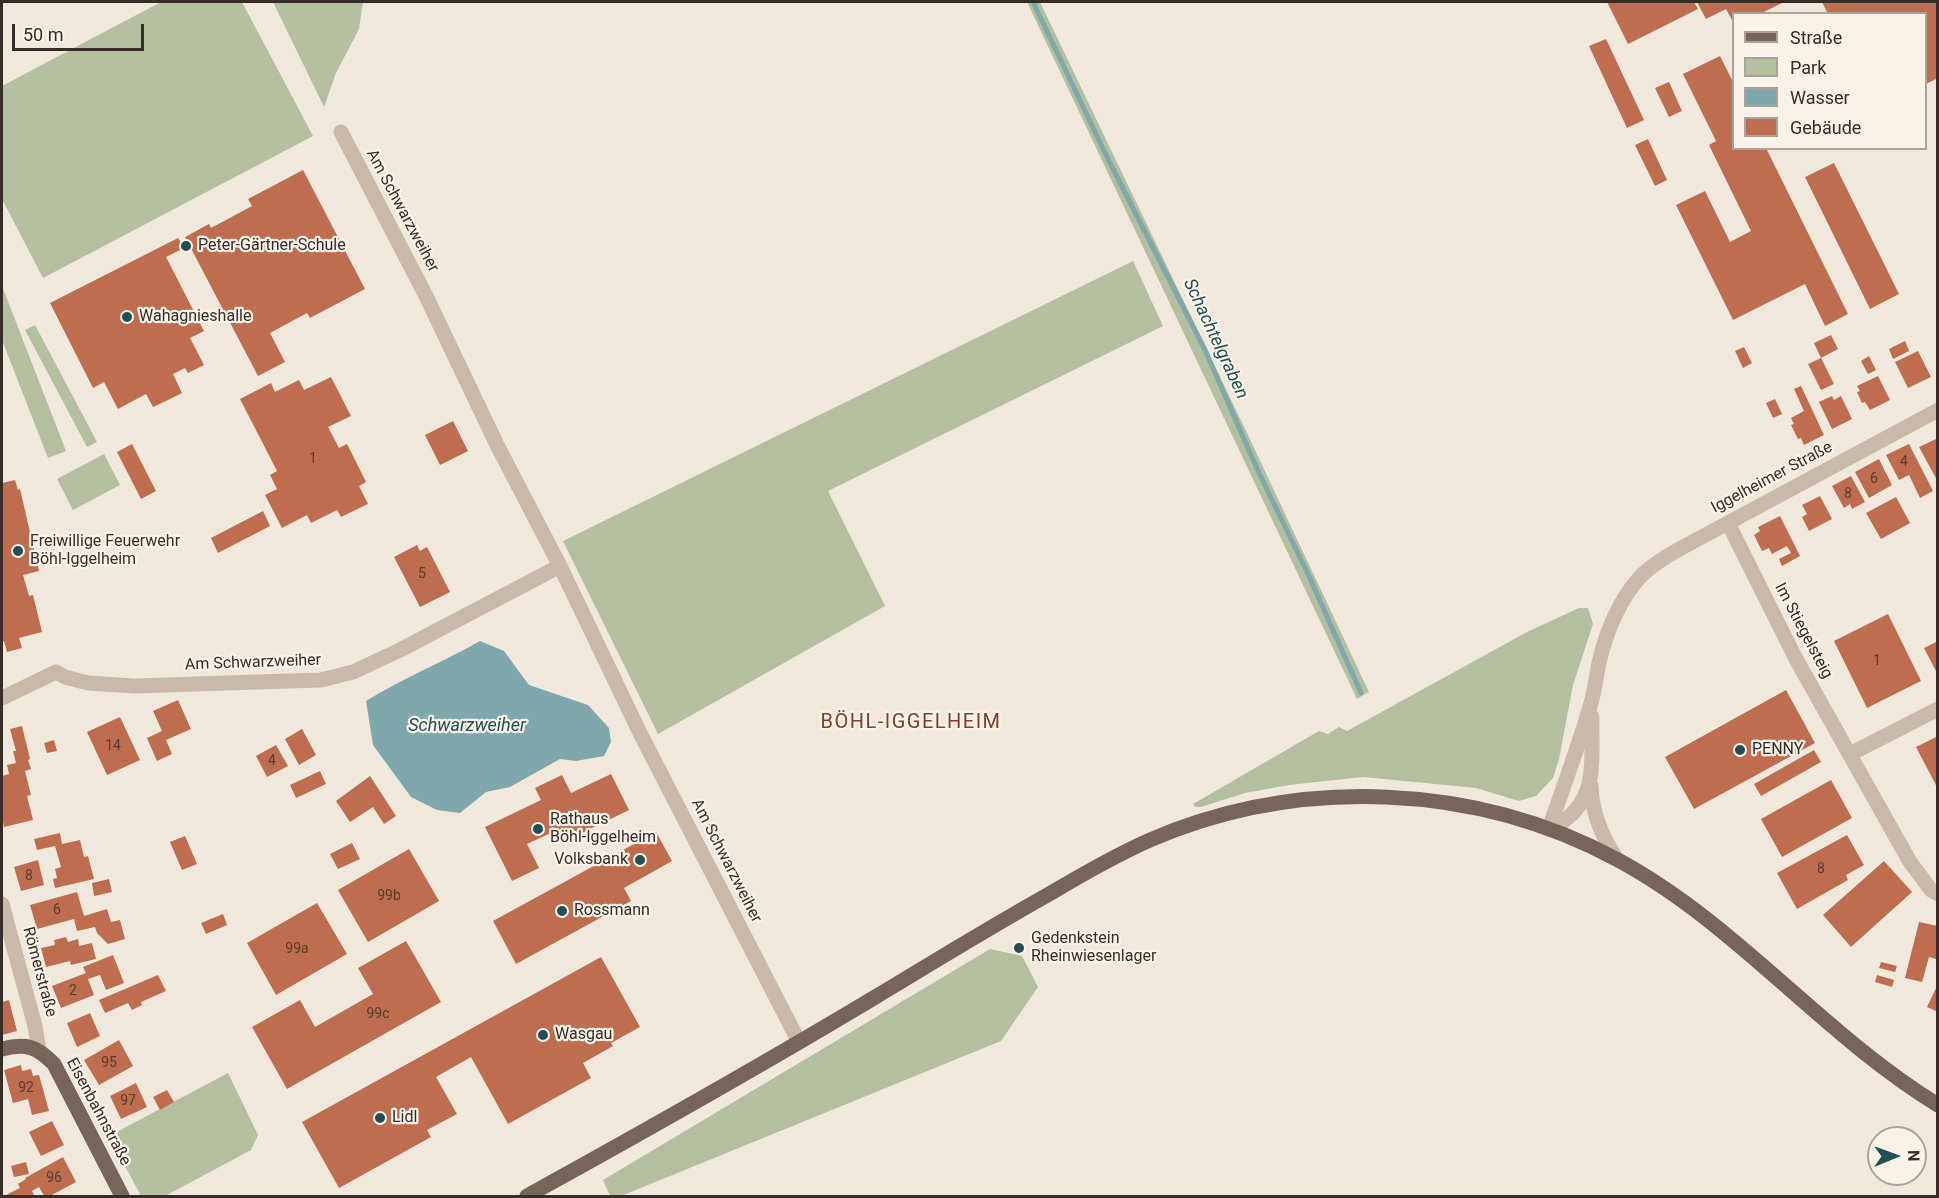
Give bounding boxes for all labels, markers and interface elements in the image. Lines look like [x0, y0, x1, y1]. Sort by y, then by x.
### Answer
scale bar [15, 12, 147, 50]
legend [1732, 12, 1927, 150]
text: 50 m [23, 24, 63, 45]
text: Straße [1790, 27, 1842, 48]
text: Park [1790, 57, 1826, 78]
text: Wasser [1790, 87, 1850, 108]
text: Gebäude [1790, 117, 1861, 138]
street label: Am Schwarzweiher [362, 146, 442, 276]
place label: Peter-Gärtner-Schule [198, 236, 346, 256]
marker: Peter-Gärtner-Schule [179, 239, 193, 253]
water label: Schachtelgraben [1178, 275, 1252, 403]
place label: Wahagnieshalle [139, 307, 251, 327]
marker: Wahagnieshalle [120, 310, 134, 324]
street label: Iggelheimer Straße [1708, 438, 1836, 518]
house number: 1 [309, 451, 317, 467]
house number: 4 [1900, 454, 1908, 470]
house number: 6 [1870, 471, 1878, 487]
house number: 8 [1844, 486, 1852, 502]
place label: Freiwillige Feuerwehr Böhl-Iggelheim [30, 532, 180, 570]
marker: Freiwillige Feuerwehr Böhl-Iggelheim [11, 544, 25, 558]
house number: 5 [418, 566, 426, 582]
street label: Im Stiegelsteig [1770, 580, 1836, 682]
street label: Am Schwarzweiher [185, 651, 321, 675]
house number: 1 [1873, 653, 1881, 669]
district label: BÖHL-IGGELHEIM [820, 711, 1002, 735]
water label: Schwarzweiher [408, 715, 526, 737]
house number: 14 [105, 738, 121, 754]
place label: PENNY [1752, 740, 1803, 760]
marker: PENNY [1733, 743, 1747, 757]
house number: 4 [268, 753, 276, 769]
street label: Am Schwarzweiher [687, 796, 765, 926]
place label: Rathaus Böhl-Iggelheim [550, 810, 656, 848]
marker: Rathaus Böhl-Iggelheim [531, 822, 545, 836]
place label: Volksbank [554, 850, 628, 870]
marker: Volksbank [633, 853, 647, 867]
house number: 8 [1817, 861, 1825, 877]
house number: 8 [25, 868, 33, 884]
house number: 99b [377, 888, 401, 904]
place label: Rossmann [574, 901, 650, 921]
house number: 6 [53, 902, 61, 918]
marker: Rossmann [555, 904, 569, 918]
street label: Römerstraße [18, 925, 60, 1019]
place label: Gedenkstein Rheinwiesenlager [1031, 929, 1156, 967]
house number: 99a [285, 941, 309, 957]
marker: Gedenkstein Rheinwiesenlager [1012, 941, 1026, 955]
house number: 2 [69, 983, 77, 999]
house number: 99c [366, 1006, 390, 1022]
place label: Wasgau [555, 1025, 612, 1045]
marker: Wasgau [536, 1028, 550, 1042]
street label: Eisenbahnstraße [62, 1055, 134, 1169]
house number: 95 [101, 1055, 117, 1071]
house number: 92 [18, 1080, 34, 1096]
house number: 97 [120, 1093, 136, 1109]
place label: Lidl [392, 1108, 417, 1128]
marker: Lidl [373, 1111, 387, 1125]
north arrow [1867, 1126, 1927, 1186]
text: N [1904, 1150, 1923, 1162]
house number: 96 [46, 1170, 62, 1186]

